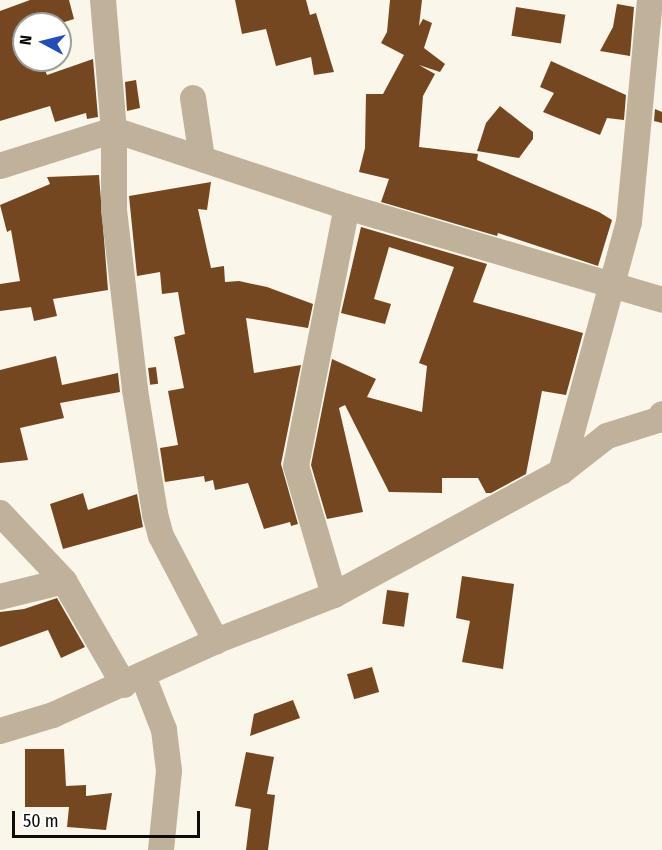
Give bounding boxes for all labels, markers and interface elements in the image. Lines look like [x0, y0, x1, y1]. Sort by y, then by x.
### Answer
north arrow [12, 12, 72, 72]
text: N [16, 34, 36, 46]
scale bar [15, 799, 202, 837]
text: 50 m [23, 810, 59, 832]

